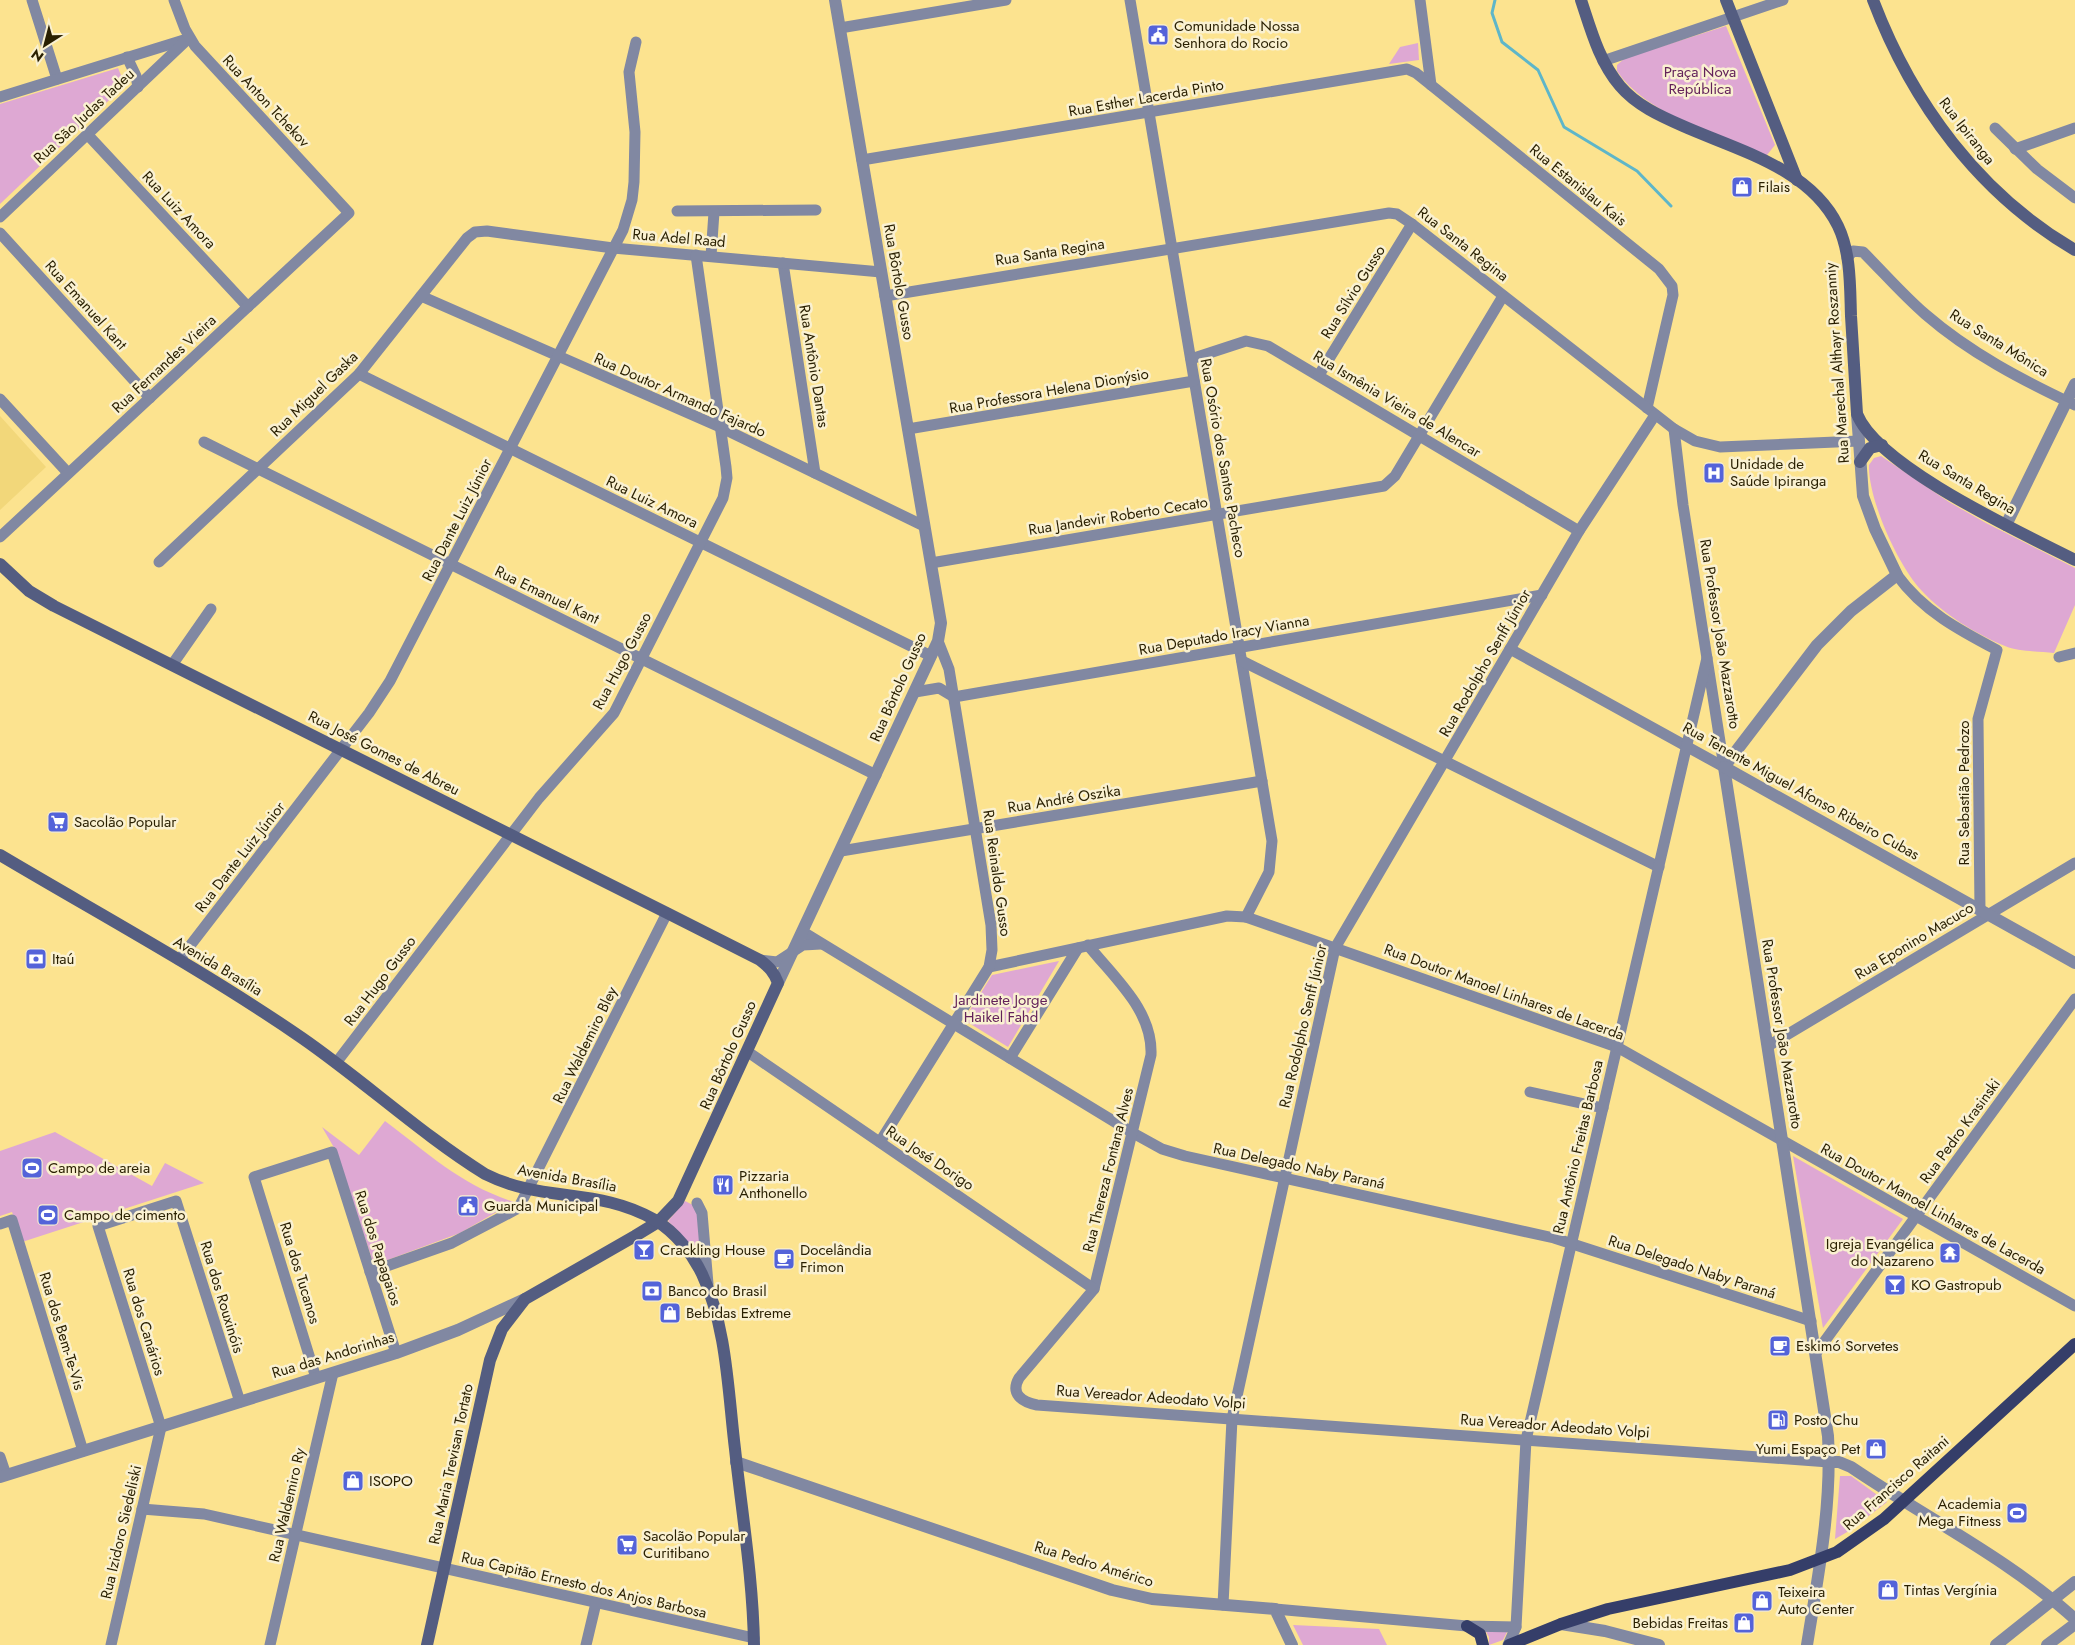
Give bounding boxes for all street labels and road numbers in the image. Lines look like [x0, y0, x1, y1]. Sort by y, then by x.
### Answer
street label: Rua Anton Tchekov [217, 50, 315, 152]
street label: Rua São Judas Tadeu [29, 63, 139, 169]
street label: Rua Esther Lacerda Pinto [1067, 74, 1225, 122]
street label: Rua Ipiranga [1934, 93, 2000, 169]
street label: Rua Estanislau Kais [1525, 139, 1631, 231]
street label: Rua Luiz Amora [137, 166, 221, 254]
street label: Rua Santa Regina [1413, 201, 1513, 287]
street label: Rua Bôrtolo Gusso [878, 222, 920, 342]
street label: Rua Adel Raad [631, 223, 727, 253]
street label: Rua Santa Regina [994, 233, 1106, 271]
street label: Rua Sílvio Gusso [1315, 241, 1391, 343]
street label: Rua Emanuel Kant [40, 255, 132, 355]
street label: Rua Marechal Althayr Roszanniy [1819, 261, 1855, 464]
street label: Rua Antônio Dantas [793, 303, 835, 429]
street label: Rua Santa Mônica [1945, 304, 2053, 382]
street label: Rua Fernandes Vieira [107, 310, 221, 418]
street label: Rua Ismênia Vieira de Alencar [1309, 345, 1486, 463]
street label: Rua Miguel Gaska [265, 346, 363, 442]
street label: Rua Doutor Armando Fajardo [591, 347, 769, 443]
street label: Rua Osório dos Santos Pacheco [1195, 357, 1251, 559]
street label: Rua Professora Helena Dionýsio [948, 363, 1150, 419]
street label: Rua Santa Regina [1914, 444, 2020, 520]
street label: Rua Dante Luiz Júnior [416, 454, 498, 585]
street label: Rua Luiz Amora [602, 470, 702, 534]
street label: Rua Jandevir Roberto Cecato [1027, 491, 1209, 541]
street label: Rua Professor João Mazzarotto [1694, 537, 1746, 731]
street label: Rua Emanuel Kant [491, 560, 603, 630]
street label: Rua Rodolpho Senff Júnior [1434, 584, 1537, 741]
street label: Rua Hugo Gusso [587, 608, 657, 714]
street label: Rua Deputado Iracy Vianna [1137, 609, 1311, 661]
street label: Rua Bôrtolo Gusso [864, 629, 932, 745]
street label: Rua José Gomes de Abreu [304, 705, 464, 801]
street label: Rua Tenente Miguel Afonso Ribeiro Cubas [1679, 716, 1923, 866]
street label: Rua Sebastião Pedrozo [1953, 720, 1975, 866]
street label: Rua André Oszika [1006, 779, 1122, 819]
street label: Rua Dante Luiz Júnior [190, 796, 291, 917]
street label: Rua Reinaldo Gusso [977, 808, 1017, 938]
street label: Rua Eponino Macuco [1850, 897, 1978, 985]
street label: Avenida Brasília [169, 931, 267, 1001]
street label: Rua Hugo Gusso [339, 931, 421, 1031]
street label: Rua Professor João Mazzarotto [1756, 937, 1808, 1131]
street label: Rua Doutor Manoel Linhares de Lacerda [1381, 938, 1627, 1046]
street label: Rua Rodolpho Senff Júnior [1273, 941, 1333, 1110]
street label: Rua Waldemiro Bley [547, 983, 623, 1107]
street label: Rua Bôrtolo Gusso [694, 997, 762, 1113]
street label: Rua Antônio Freitas Barbosa [1547, 1058, 1609, 1236]
street label: Rua Pedro Krasinski [1914, 1074, 2006, 1188]
street label: Rua Thereza Fontana Alves [1077, 1086, 1139, 1254]
street label: Rua José Dorigo [881, 1120, 979, 1196]
street label: Rua Delegado Naby Paraná [1211, 1137, 1387, 1195]
street label: Rua Doutor Manoel Linhares de Lacerda [1817, 1138, 2049, 1280]
street label: Avenida Brasília [516, 1158, 618, 1198]
street label: Rua dos Papagaios [349, 1188, 407, 1308]
street label: Rua dos Tucanos [274, 1219, 326, 1327]
street label: Rua Delegado Naby Paraná [1605, 1230, 1779, 1304]
street label: Rua dos Rouxinóis [195, 1238, 249, 1356]
street label: Rua dos Canários [117, 1266, 171, 1378]
street label: Rua dos Bem-Te-Vis [34, 1269, 90, 1393]
street label: Rua das Andorinhas [269, 1326, 397, 1384]
street label: Rua Vereador Adeodato Volpi [1056, 1379, 1246, 1415]
street label: Rua Maria Trevisan Tortato [423, 1382, 479, 1546]
street label: Rua Vereador Adeodato Volpi [1460, 1408, 1650, 1444]
street label: Rua Francisco Raitani [1838, 1431, 1954, 1535]
street label: Rua Waldemiro Ry [263, 1445, 311, 1564]
street label: Rua Izidoro Siedeliski [95, 1463, 147, 1601]
street label: Rua Pedro Américo [1032, 1535, 1156, 1593]
street label: Rua Capitão Ernesto dos Anjos Barbosa [459, 1546, 709, 1624]

